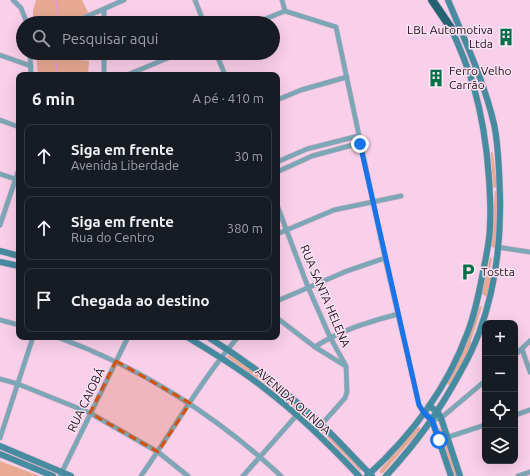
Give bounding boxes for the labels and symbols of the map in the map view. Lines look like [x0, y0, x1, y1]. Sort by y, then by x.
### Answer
place label: LBL Automotiva Ltda [407, 23, 493, 50]
building icon: LBL Automotiva Ltda [496, 27, 516, 47]
place label: Ferro Velho Carrão [449, 64, 512, 91]
building icon: Ferro Velho Carrão [426, 68, 446, 88]
route end [351, 135, 369, 153]
street label: RUA SANTA HELENA [298, 243, 353, 349]
parking icon: Tostta [458, 262, 478, 282]
place label: Tostta [481, 265, 515, 278]
street label: AVENIDA OLINDA [253, 364, 334, 437]
street label: RUA CAIOBÁ [64, 366, 107, 434]
route start [430, 431, 448, 449]

